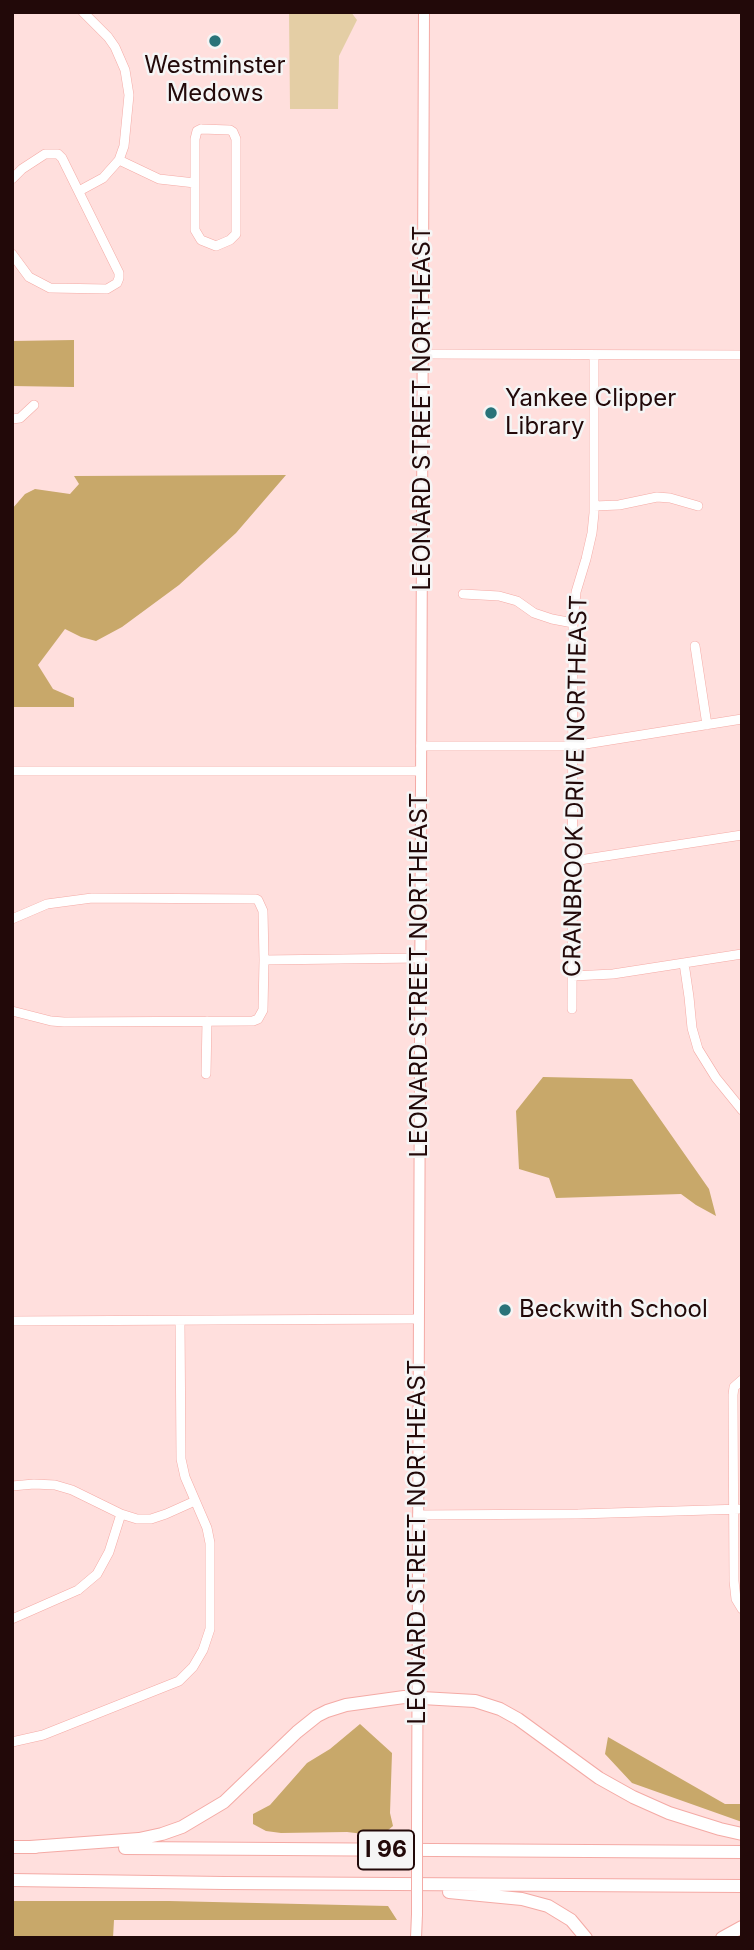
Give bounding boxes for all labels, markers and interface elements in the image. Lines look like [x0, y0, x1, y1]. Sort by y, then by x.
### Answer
marker: Westminster Medows [207, 33, 223, 49]
place label: Westminster Medows [144, 52, 286, 108]
street label: LEONARD STREET NORTHEAST [409, 225, 437, 591]
place label: Yankee Clipper Library [505, 385, 676, 441]
marker: Yankee Clipper Library [483, 405, 499, 421]
street label: CRANBROOK DRIVE NORTHEAST [558, 595, 594, 977]
street label: LEONARD STREET NORTHEAST [406, 792, 434, 1158]
place label: Beckwith School [519, 1296, 708, 1324]
marker: Beckwith School [497, 1302, 513, 1318]
street label: LEONARD STREET NORTHEAST [404, 1359, 432, 1725]
road number: I 96 [358, 1830, 414, 1870]

